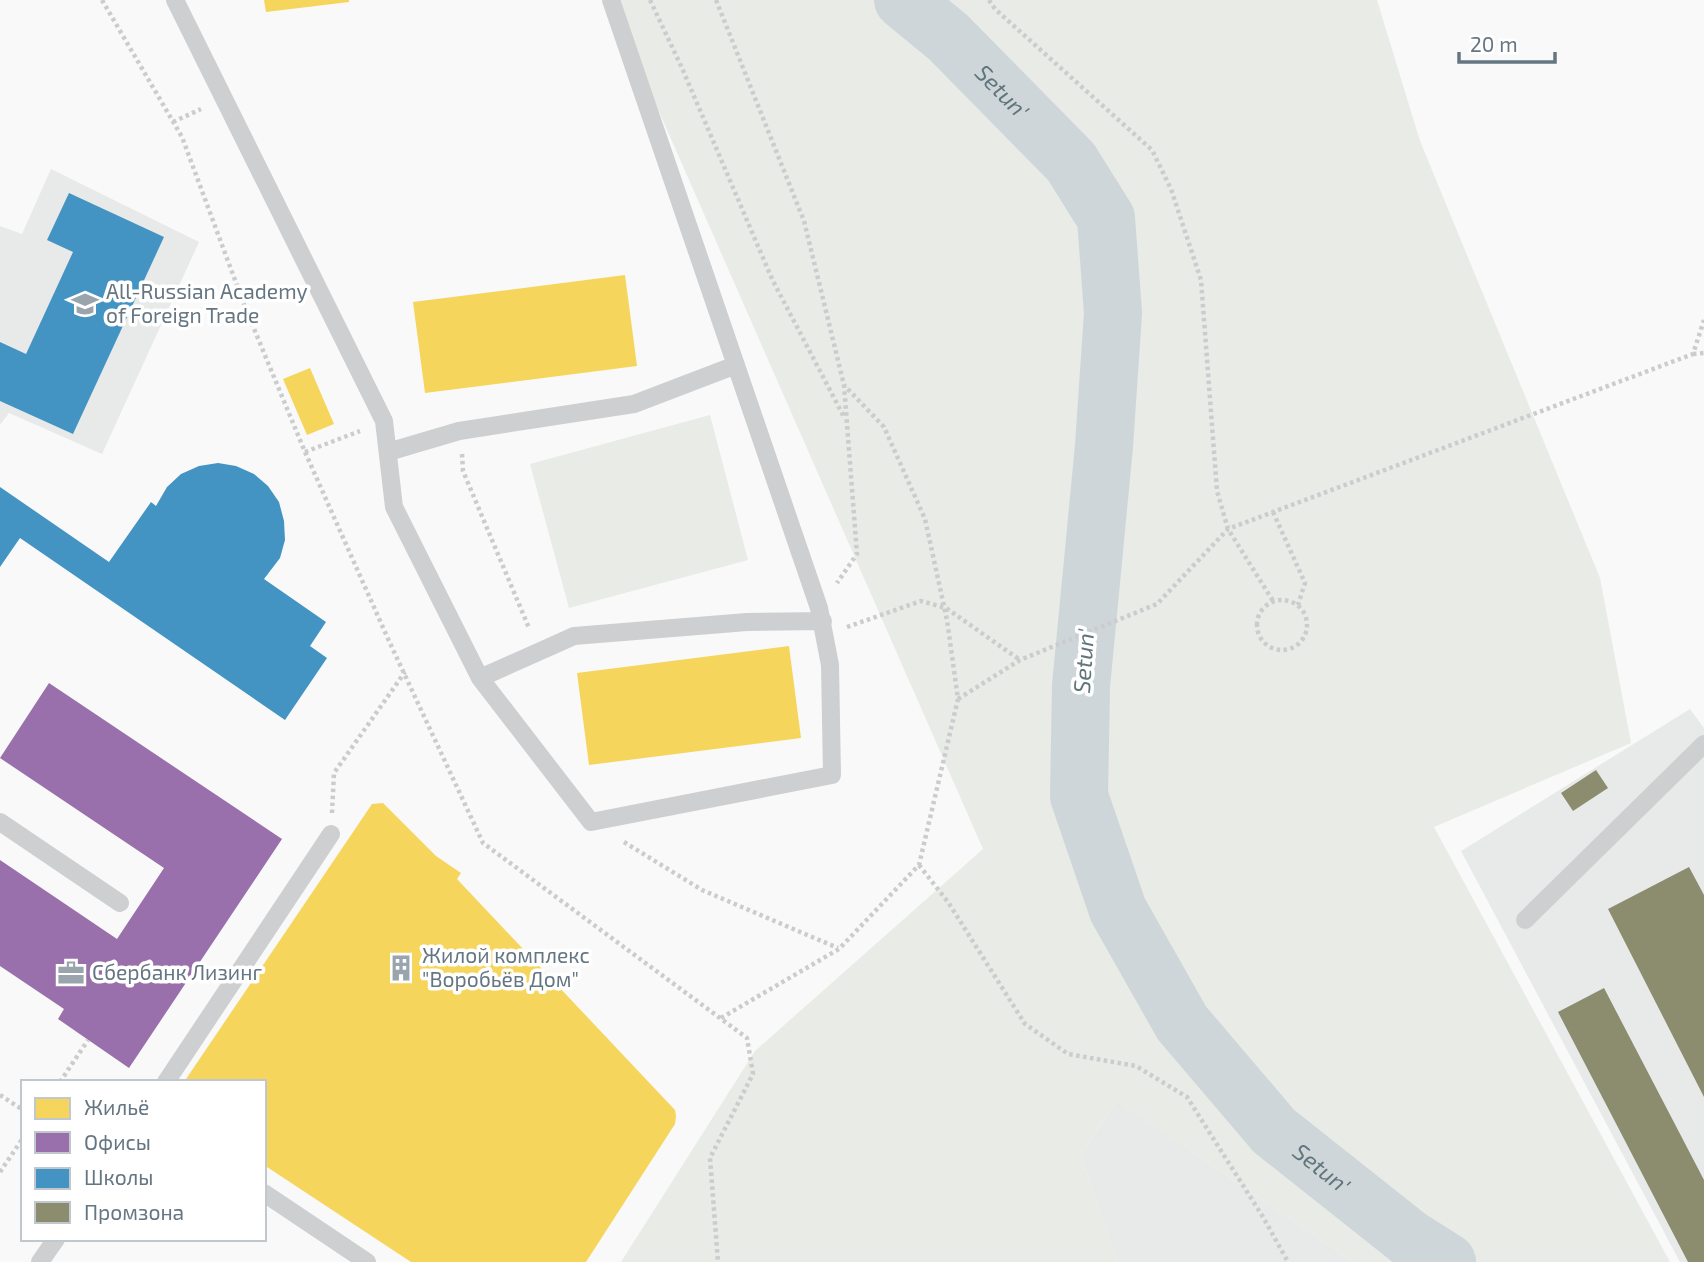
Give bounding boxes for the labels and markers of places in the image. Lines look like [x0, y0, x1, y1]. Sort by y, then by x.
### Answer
place label: All-Russian Academy of Foreign Trade [106, 278, 308, 327]
school or university icon: All-Russian Academy of Foreign Trade [70, 289, 100, 319]
place label: Жилой комплекс "Воробьёв Дом" [422, 942, 590, 991]
building icon: Жилой комплекс "Воробьёв Дом" [386, 953, 416, 983]
office icon: Сбербанк Лизинг [56, 958, 86, 988]
place label: Сбербанк Лизинг [92, 959, 262, 984]

